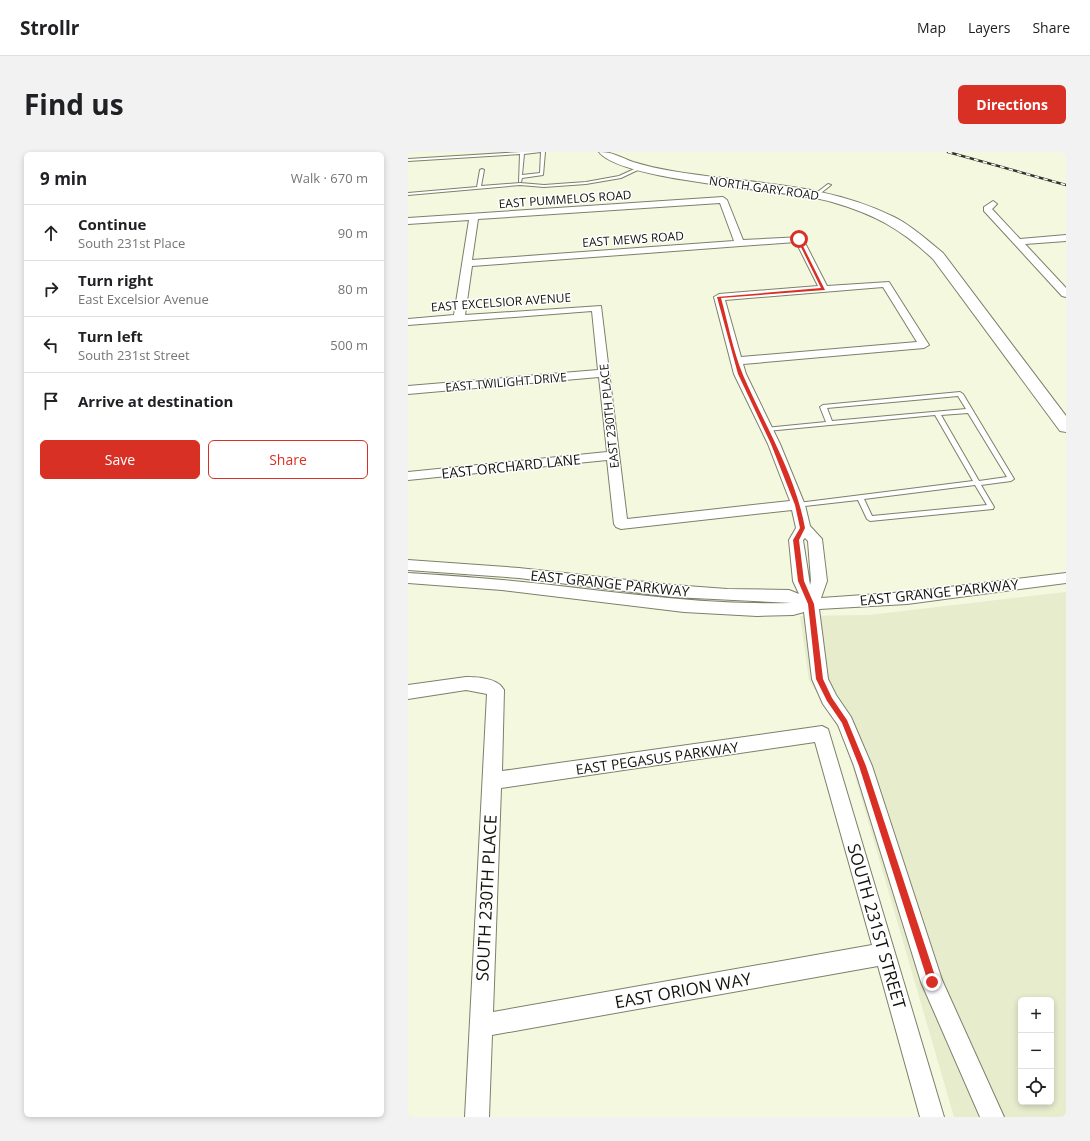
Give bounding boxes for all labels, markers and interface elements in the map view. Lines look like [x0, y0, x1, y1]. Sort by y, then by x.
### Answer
text: Strollr [20, 15, 79, 41]
text: Map [917, 18, 946, 37]
text: Layers [968, 18, 1010, 37]
text: Share [1032, 18, 1070, 37]
text: Find us [24, 85, 124, 123]
button: Directions [958, 85, 1066, 124]
text: 9 min [40, 167, 87, 190]
text: Walk · 670 m [291, 169, 368, 187]
street label: NORTH GARY ROAD [708, 172, 820, 204]
street label: EAST PUMMELOS ROAD [498, 186, 632, 212]
text: Continue [78, 214, 146, 234]
icon: ahead [40, 222, 62, 244]
text: 90 m [338, 224, 368, 242]
street label: EAST MEWS ROAD [582, 227, 684, 251]
route start [790, 230, 808, 248]
text: South 231st Place [78, 234, 185, 252]
text: Turn right [78, 270, 153, 290]
icon: right [40, 278, 62, 300]
text: 80 m [338, 280, 368, 298]
street label: EAST EXCELSIOR AVENUE [430, 289, 572, 315]
text: East Excelsior Avenue [78, 290, 209, 308]
text: Turn left [78, 326, 143, 346]
icon: left [40, 334, 62, 356]
text: 500 m [330, 336, 368, 354]
text: South 231st Street [78, 346, 190, 364]
street label: EAST 230TH PLACE [595, 363, 623, 469]
street label: EAST TWILIGHT DRIVE [445, 368, 567, 396]
icon: arrive [40, 390, 62, 412]
text: Arrive at destination [78, 391, 233, 411]
button: Save [40, 440, 200, 479]
button: Share [208, 440, 368, 479]
street label: EAST ORCHARD LANE [440, 449, 582, 483]
street label: EAST GRANGE PARKWAY [530, 565, 691, 601]
street label: EAST GRANGE PARKWAY [859, 574, 1020, 610]
street label: EAST PEGASUS PARKWAY [574, 737, 740, 779]
street label: SOUTH 230TH PLACE [470, 814, 502, 982]
street label: SOUTH 231ST STREET [842, 841, 912, 1012]
street label: EAST ORION WAY [613, 967, 754, 1013]
route end [923, 973, 941, 991]
map controls [1018, 997, 1054, 1105]
button: + [1018, 997, 1054, 1033]
button: − [1018, 1033, 1054, 1069]
button: locate [1018, 1069, 1054, 1105]

